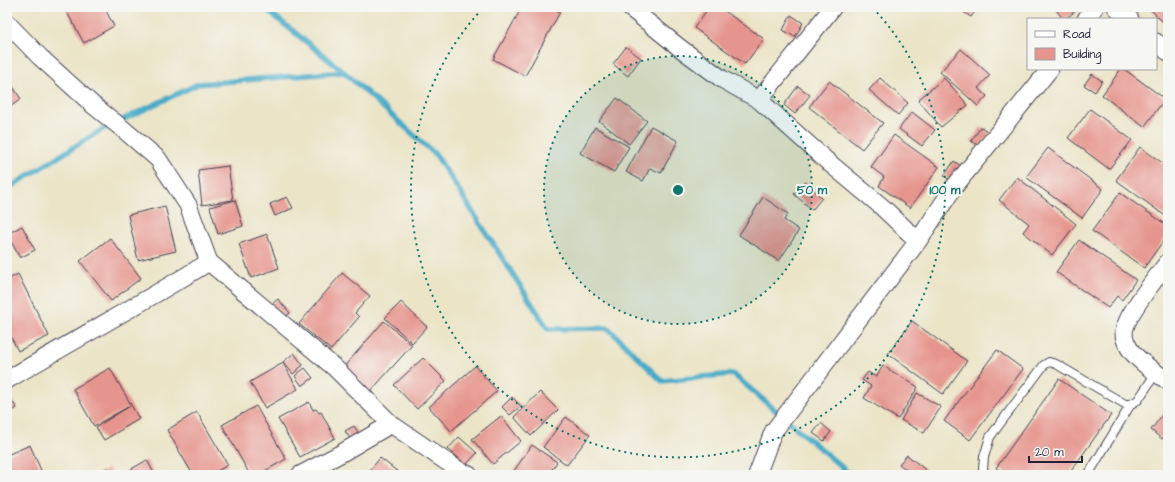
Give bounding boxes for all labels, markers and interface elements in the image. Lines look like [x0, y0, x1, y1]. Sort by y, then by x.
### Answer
legend [1027, 18, 1157, 70]
text: Road [1063, 26, 1091, 43]
text: Building [1063, 46, 1101, 64]
text: 50 m [797, 182, 828, 199]
text: 100 m [930, 182, 961, 199]
centre of rings [671, 183, 685, 197]
scale bar [1029, 438, 1082, 464]
text: 20 m [1035, 444, 1064, 461]

